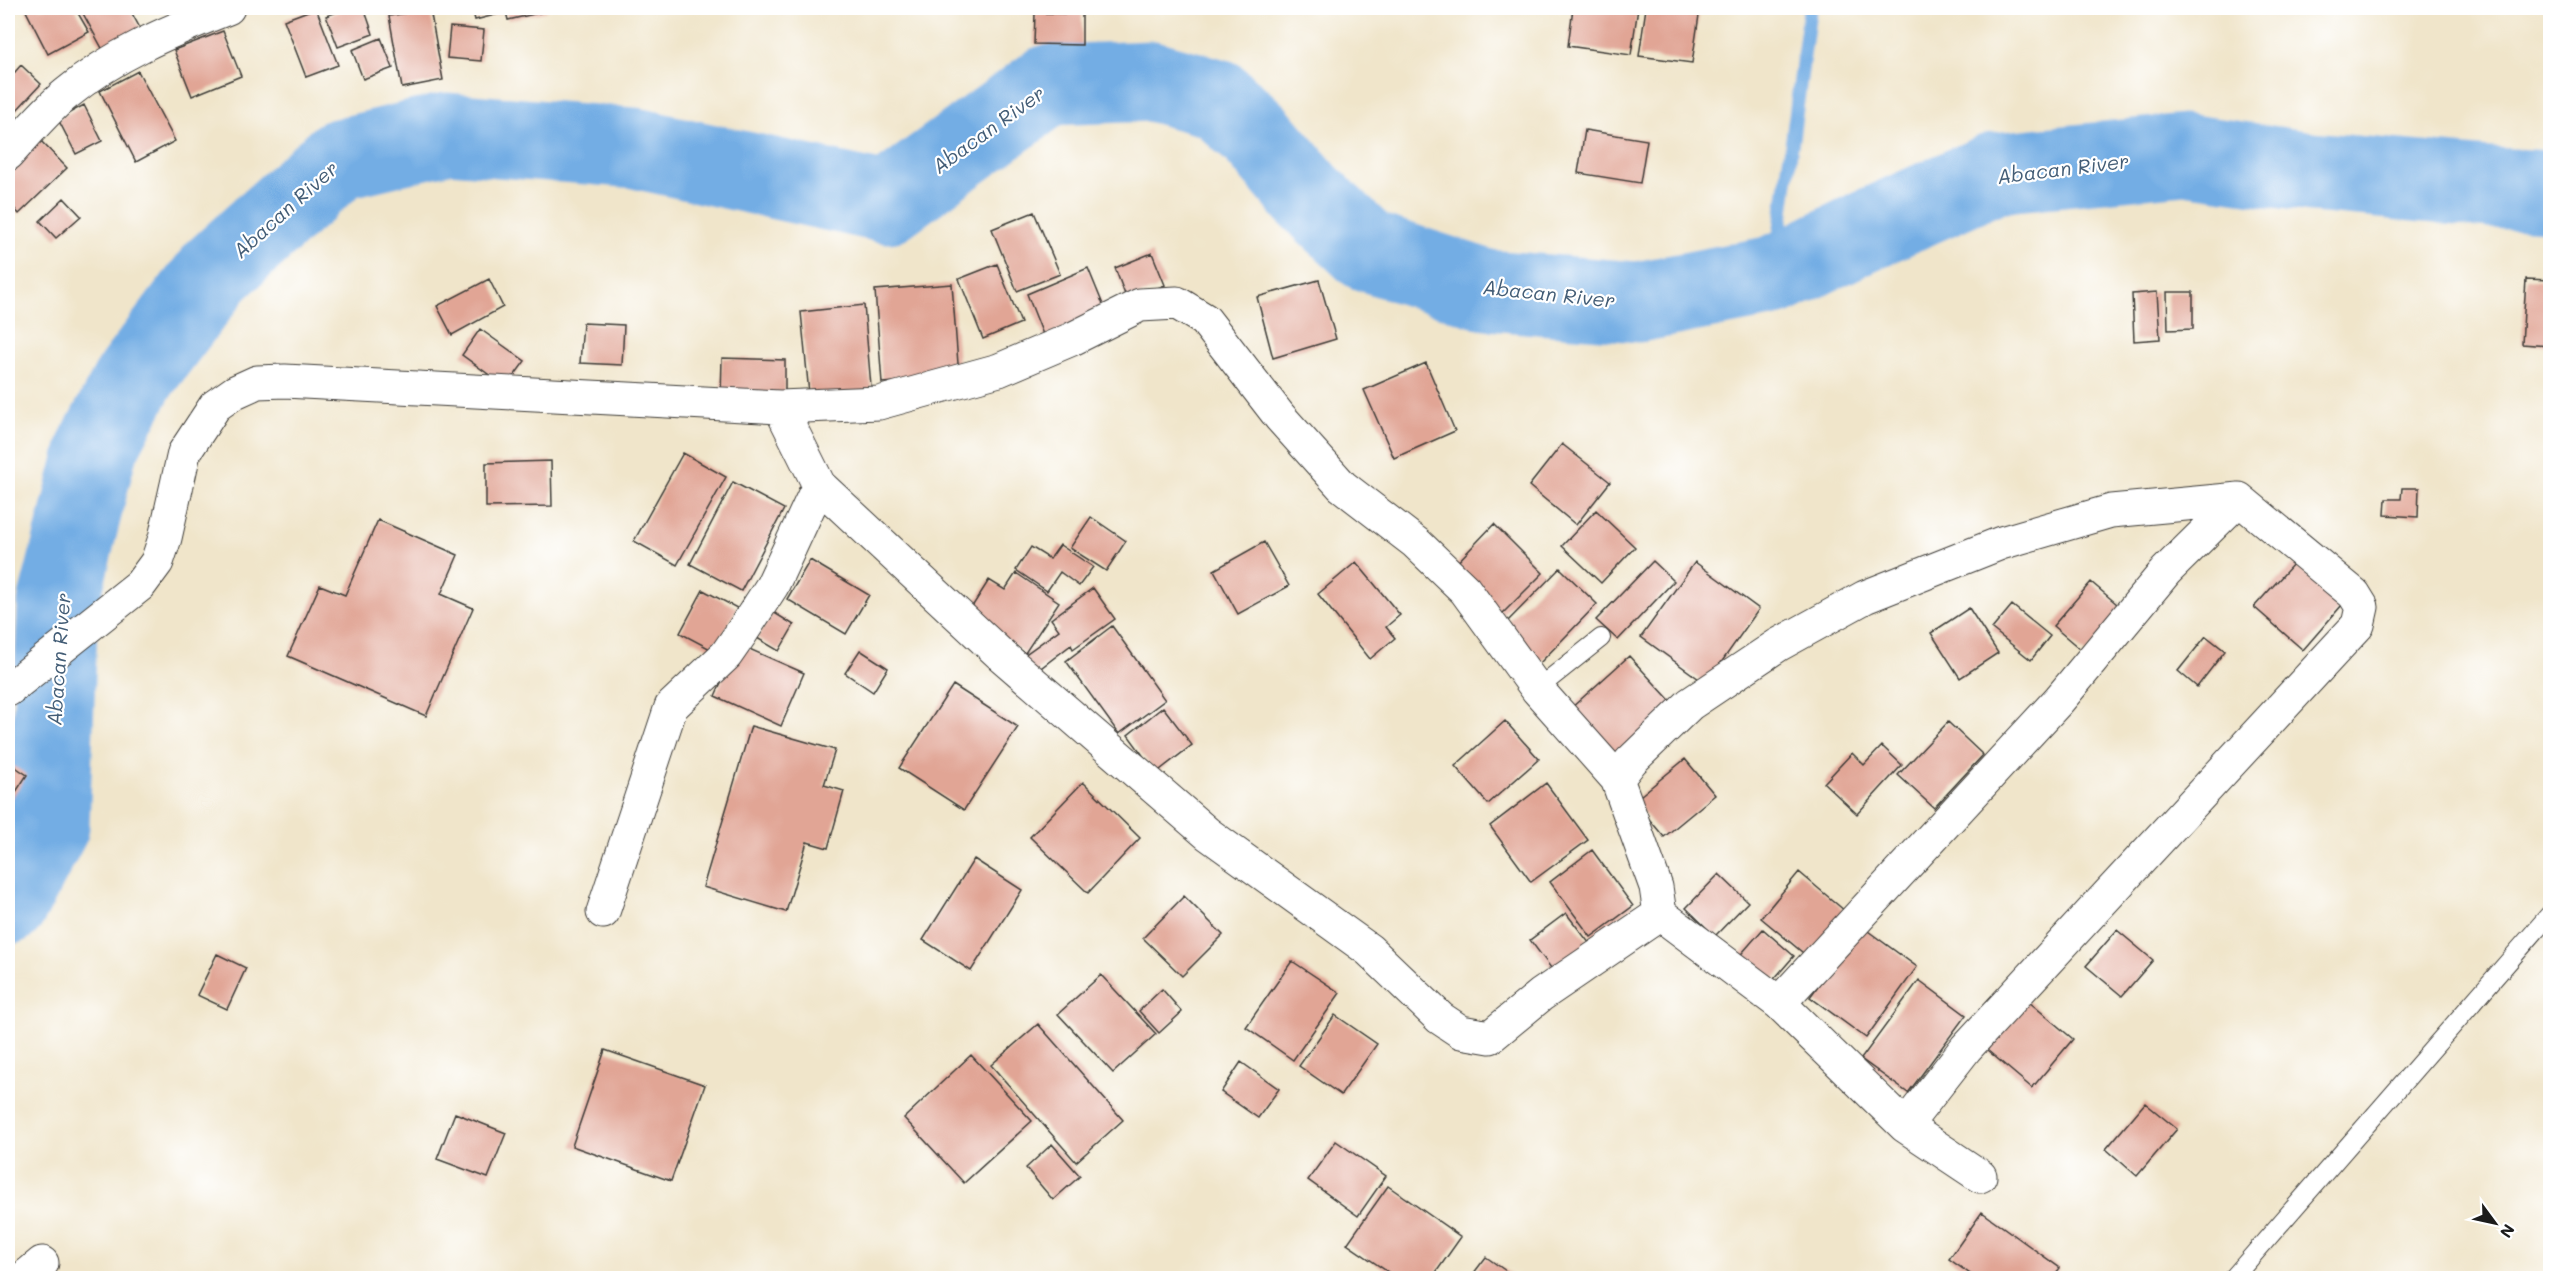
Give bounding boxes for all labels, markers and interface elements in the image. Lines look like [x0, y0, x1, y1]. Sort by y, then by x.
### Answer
water label: Abacan River [927, 79, 1049, 179]
water label: Abacan River [1996, 147, 2130, 189]
water label: Abacan River [227, 155, 343, 263]
water label: Abacan River [1482, 273, 1616, 313]
water label: Abacan River [40, 592, 76, 726]
north arrow [2465, 1193, 2525, 1253]
text: N [2496, 1221, 2520, 1242]

